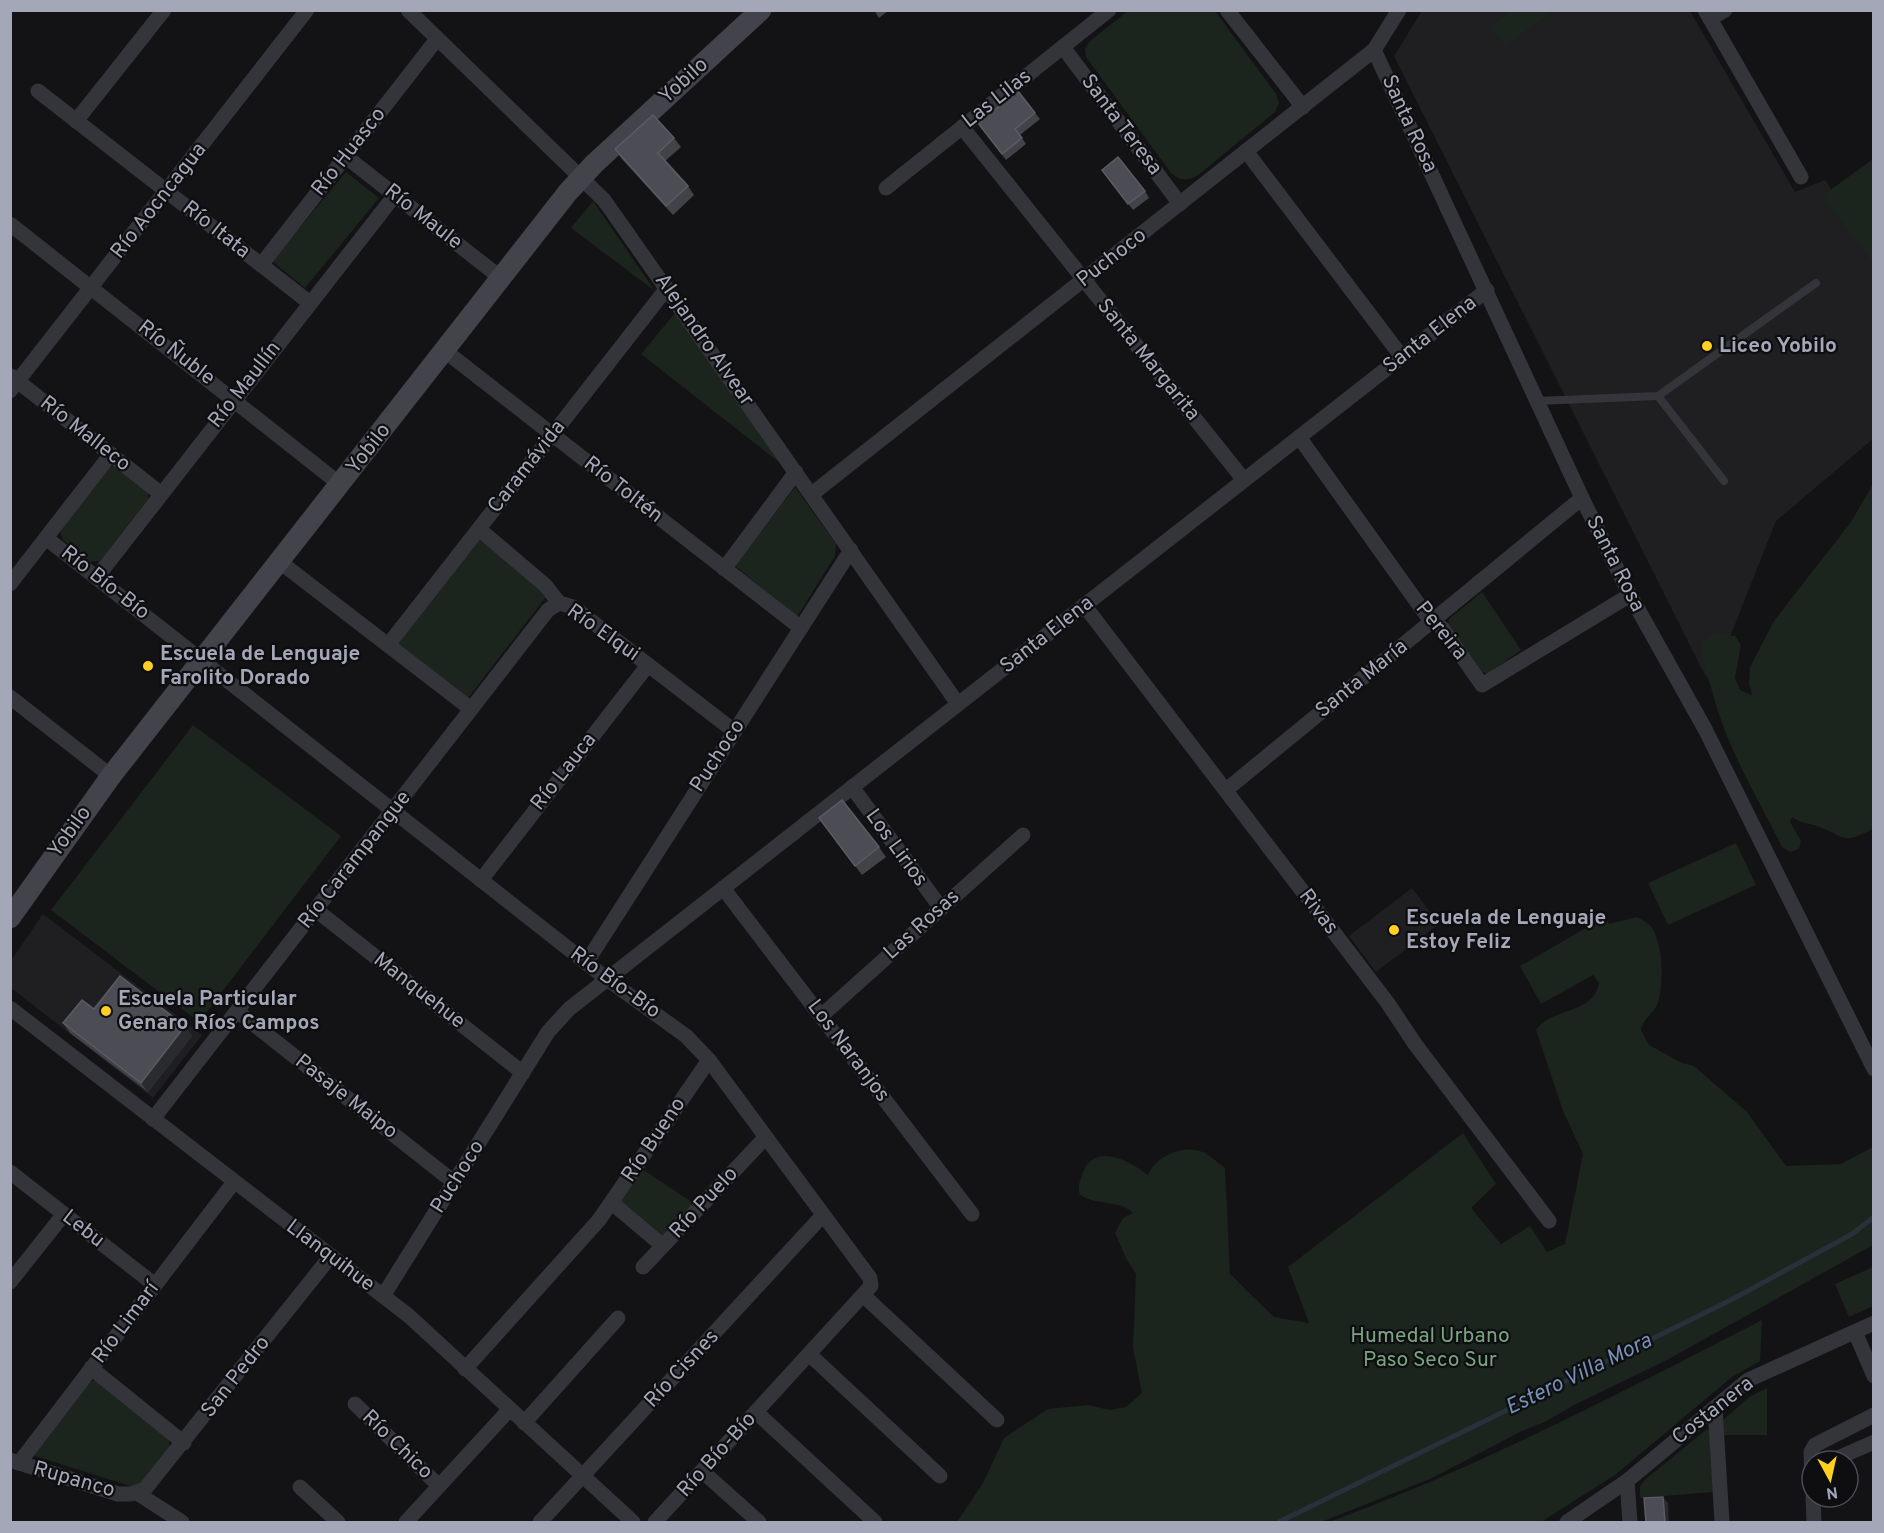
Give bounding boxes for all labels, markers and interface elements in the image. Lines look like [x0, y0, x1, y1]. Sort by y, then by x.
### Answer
street label: Yobilo [654, 52, 714, 110]
street label: Las Lilas [957, 63, 1037, 135]
street label: Santa Teresa [1074, 69, 1168, 181]
street label: Santa Rosa [1375, 71, 1443, 177]
street label: Río Huasco [306, 102, 392, 202]
street label: Río Aocncagua [105, 137, 213, 265]
street label: Río Maule [378, 178, 468, 256]
street label: Río Itata [177, 195, 255, 265]
street label: Puchoco [1071, 222, 1153, 294]
street label: Alejandro Alvear [648, 268, 760, 412]
street label: Santa Elena [1378, 290, 1482, 380]
street label: Santa Margarita [1090, 293, 1206, 427]
street label: Río Ñuble [132, 314, 220, 392]
place label: Liceo Yobilo [1719, 333, 1837, 360]
street label: Río Maullín [203, 336, 287, 434]
marker: Liceo Yobilo [1700, 339, 1714, 353]
street label: Río Malleco [34, 390, 136, 478]
street label: Caramávida [482, 415, 572, 519]
street label: Yobilo [341, 418, 397, 480]
street label: Río Toltén [578, 451, 668, 529]
street label: Santa Rosa [1579, 511, 1651, 617]
street label: Río Bío-Bío [55, 540, 155, 626]
street label: Santa Elena [995, 590, 1099, 680]
street label: Pereira [1409, 596, 1473, 666]
street label: Río Elqui [561, 598, 645, 668]
street label: Santa María [1310, 634, 1414, 724]
place label: Escuela de Lenguaje Farolito Dorado [160, 641, 360, 692]
marker: Escuela de Lenguaje Farolito Dorado [141, 659, 155, 673]
street label: Puchoco [684, 714, 752, 798]
street label: Río Lauca [525, 728, 603, 816]
street label: Río Carampangue [293, 785, 417, 935]
street label: Yobilo [42, 801, 98, 863]
street label: Los Lirios [859, 804, 933, 892]
street label: Las Rosas [878, 884, 966, 966]
street label: Rivas [1292, 884, 1344, 940]
place label: Escuela de Lenguaje Estoy Feliz [1406, 905, 1606, 956]
marker: Escuela de Lenguaje Estoy Feliz [1387, 923, 1401, 937]
street label: Río Bío-Bío [564, 941, 666, 1025]
street label: Manquehue [368, 947, 470, 1035]
place label: Escuela Particular Genaro Ríos Campos [118, 986, 319, 1037]
street label: Los Naranjos [801, 994, 895, 1108]
marker: Escuela Particular Genaro Ríos Campos [99, 1004, 113, 1018]
street label: Pasaje Maipo [289, 1048, 403, 1146]
street label: Río Bueno [616, 1092, 692, 1188]
street label: Puchoco [425, 1135, 491, 1219]
street label: Río Puelo [664, 1161, 744, 1245]
street label: Lebu [56, 1204, 110, 1254]
street label: Llanquihue [280, 1214, 380, 1298]
street label: Río Limarí [86, 1275, 167, 1369]
park label: Humedal Urbano Paso Seco Sur [1350, 1323, 1510, 1374]
street label: Río Cisnes [639, 1324, 725, 1414]
water label: Estero Villa Mora [1502, 1328, 1657, 1422]
street label: San Pedro [196, 1331, 276, 1423]
street label: Costanera [1667, 1371, 1759, 1451]
street label: Río Chico [356, 1404, 438, 1486]
street label: Río Bío-Bío [672, 1407, 762, 1503]
north arrow [1800, 1449, 1860, 1509]
street label: Rupanco [30, 1455, 118, 1505]
text: N [1825, 1481, 1839, 1503]

